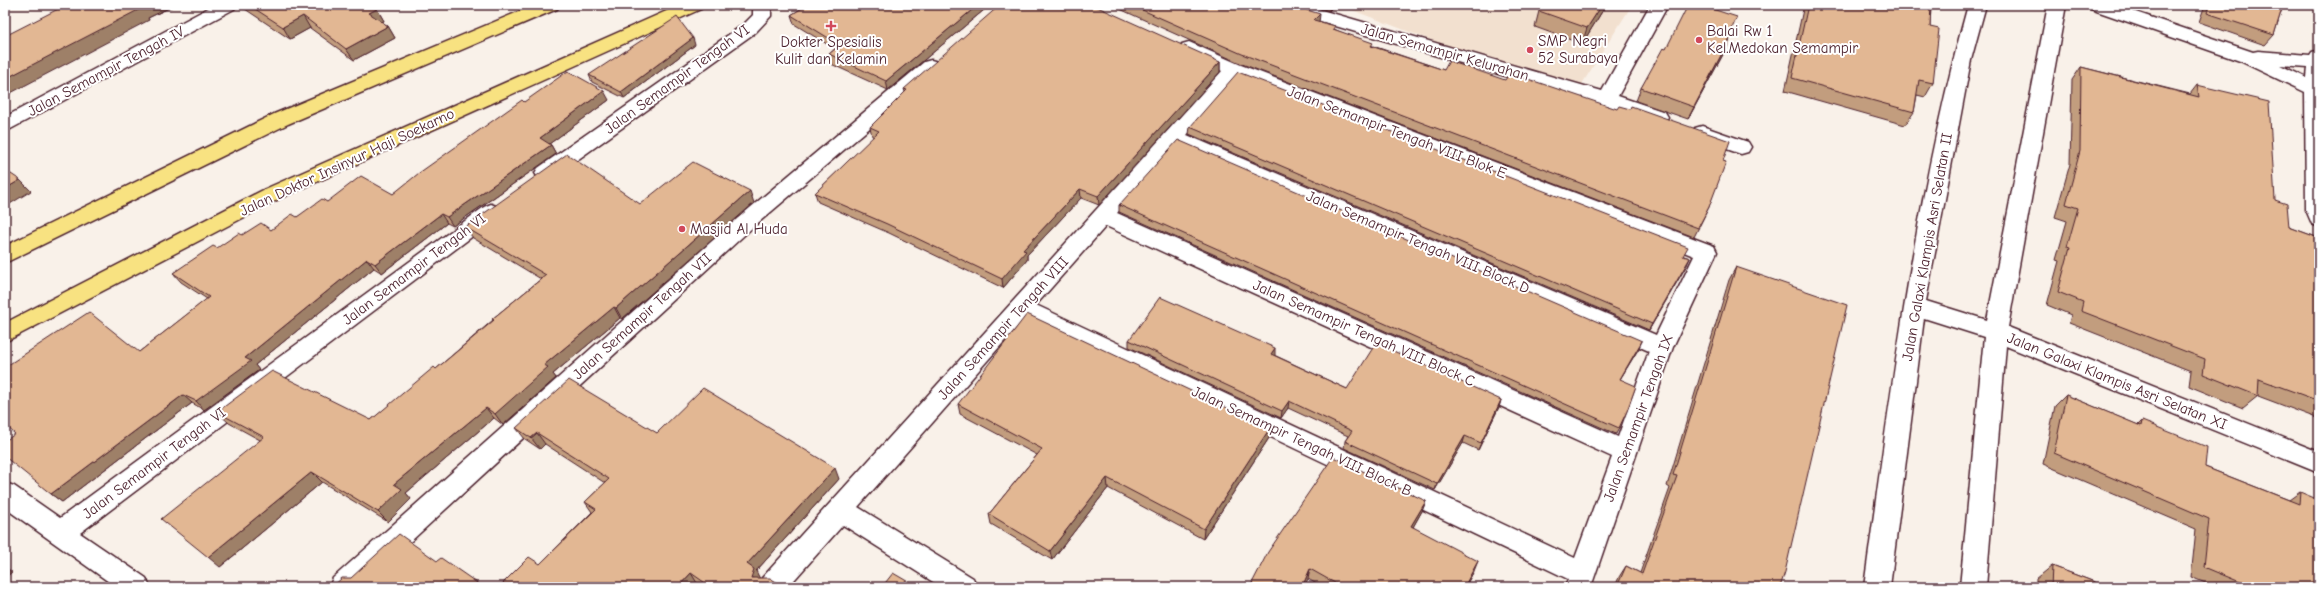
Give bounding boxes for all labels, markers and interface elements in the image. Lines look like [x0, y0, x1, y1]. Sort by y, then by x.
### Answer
street label: Jalan Semampir Kelurahan [1359, 19, 1531, 85]
street label: Jalan Semampir Tengah VI [601, 20, 753, 138]
marker: Dokter Spesialis Kulit dan Kelamin [825, 20, 837, 32]
street label: Jalan Semampir Tengah IV [25, 22, 187, 120]
place label: Balai Rw 1 Kel.Medokan Semampir [1707, 22, 1858, 57]
place label: SMP Negri 52 Surabaya [1538, 32, 1618, 67]
place label: Dokter Spesialis Kulit dan Kelamin [775, 33, 887, 68]
marker: Balai Rw 1 Kel.Medokan Semampir [1694, 35, 1704, 45]
marker: SMP Negri 52 Surabaya [1525, 45, 1535, 55]
street label: Jalan Semampir Tengah VIII Blok E [1285, 82, 1509, 182]
street label: Jalan Doktor Insinyur Haji Soekarno [237, 104, 457, 220]
street label: Jalan Galaxi Klampis Asri Selatan II [1898, 131, 1956, 362]
street label: Jalan Semampir Tengah VIII Block D [1304, 187, 1532, 297]
street label: Jalan Semampir Tengah VI [339, 209, 489, 329]
place label: Masjid Al Huda [690, 220, 788, 238]
marker: Masjid Al Huda [677, 224, 687, 234]
street label: Jalan Semampir Tengah VII [569, 249, 715, 383]
street label: Jalan Semampir Tengah VIII [934, 253, 1072, 403]
street label: Jalan Semampir Tengah VIII Block C [1250, 276, 1478, 390]
street label: Jalan Galaxi Klampis Asri Selatan XI [2004, 329, 2230, 434]
street label: Jalan Semampir Tengah IX [1599, 332, 1677, 504]
street label: Jalan Semampir Tengah VIII Block B [1189, 382, 1415, 500]
street label: Jalan Semampir Tengah VI [79, 403, 229, 523]

